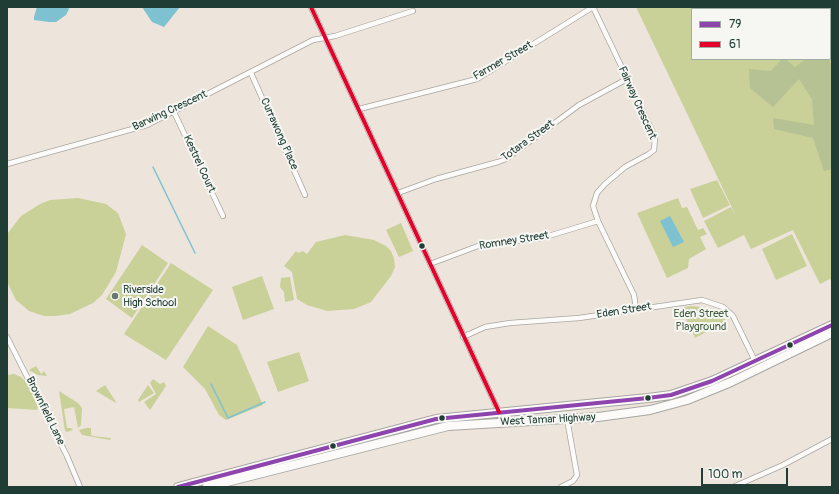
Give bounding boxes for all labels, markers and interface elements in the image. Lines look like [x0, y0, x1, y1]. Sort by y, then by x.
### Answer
legend [691, 8, 831, 60]
text: 79 [729, 17, 742, 32]
text: 61 [729, 37, 741, 52]
street label: Farmer Street [471, 39, 535, 83]
street label: Fairway Crescent [615, 64, 659, 142]
street label: Barwing Crescent [131, 88, 209, 134]
street label: Currawong Place [257, 96, 301, 172]
street label: Totara Street [499, 117, 557, 165]
street label: Kestrel Court [180, 133, 218, 195]
street label: Romney Street [478, 229, 550, 253]
unlabelled marker [417, 241, 427, 251]
place label: Riverside High School [123, 283, 177, 309]
marker: Riverside High School [110, 291, 120, 301]
street label: Eden Street [596, 300, 652, 322]
park label: Eden Street Playground [674, 307, 728, 333]
unlabelled marker [785, 340, 795, 350]
street label: Brownfield Lane [23, 375, 67, 447]
unlabelled marker [643, 393, 653, 403]
street label: West Tamar Highway [500, 411, 596, 429]
unlabelled marker [437, 413, 447, 423]
unlabelled marker [328, 441, 338, 451]
scale bar [703, 460, 790, 486]
text: 100 m [708, 467, 742, 482]

